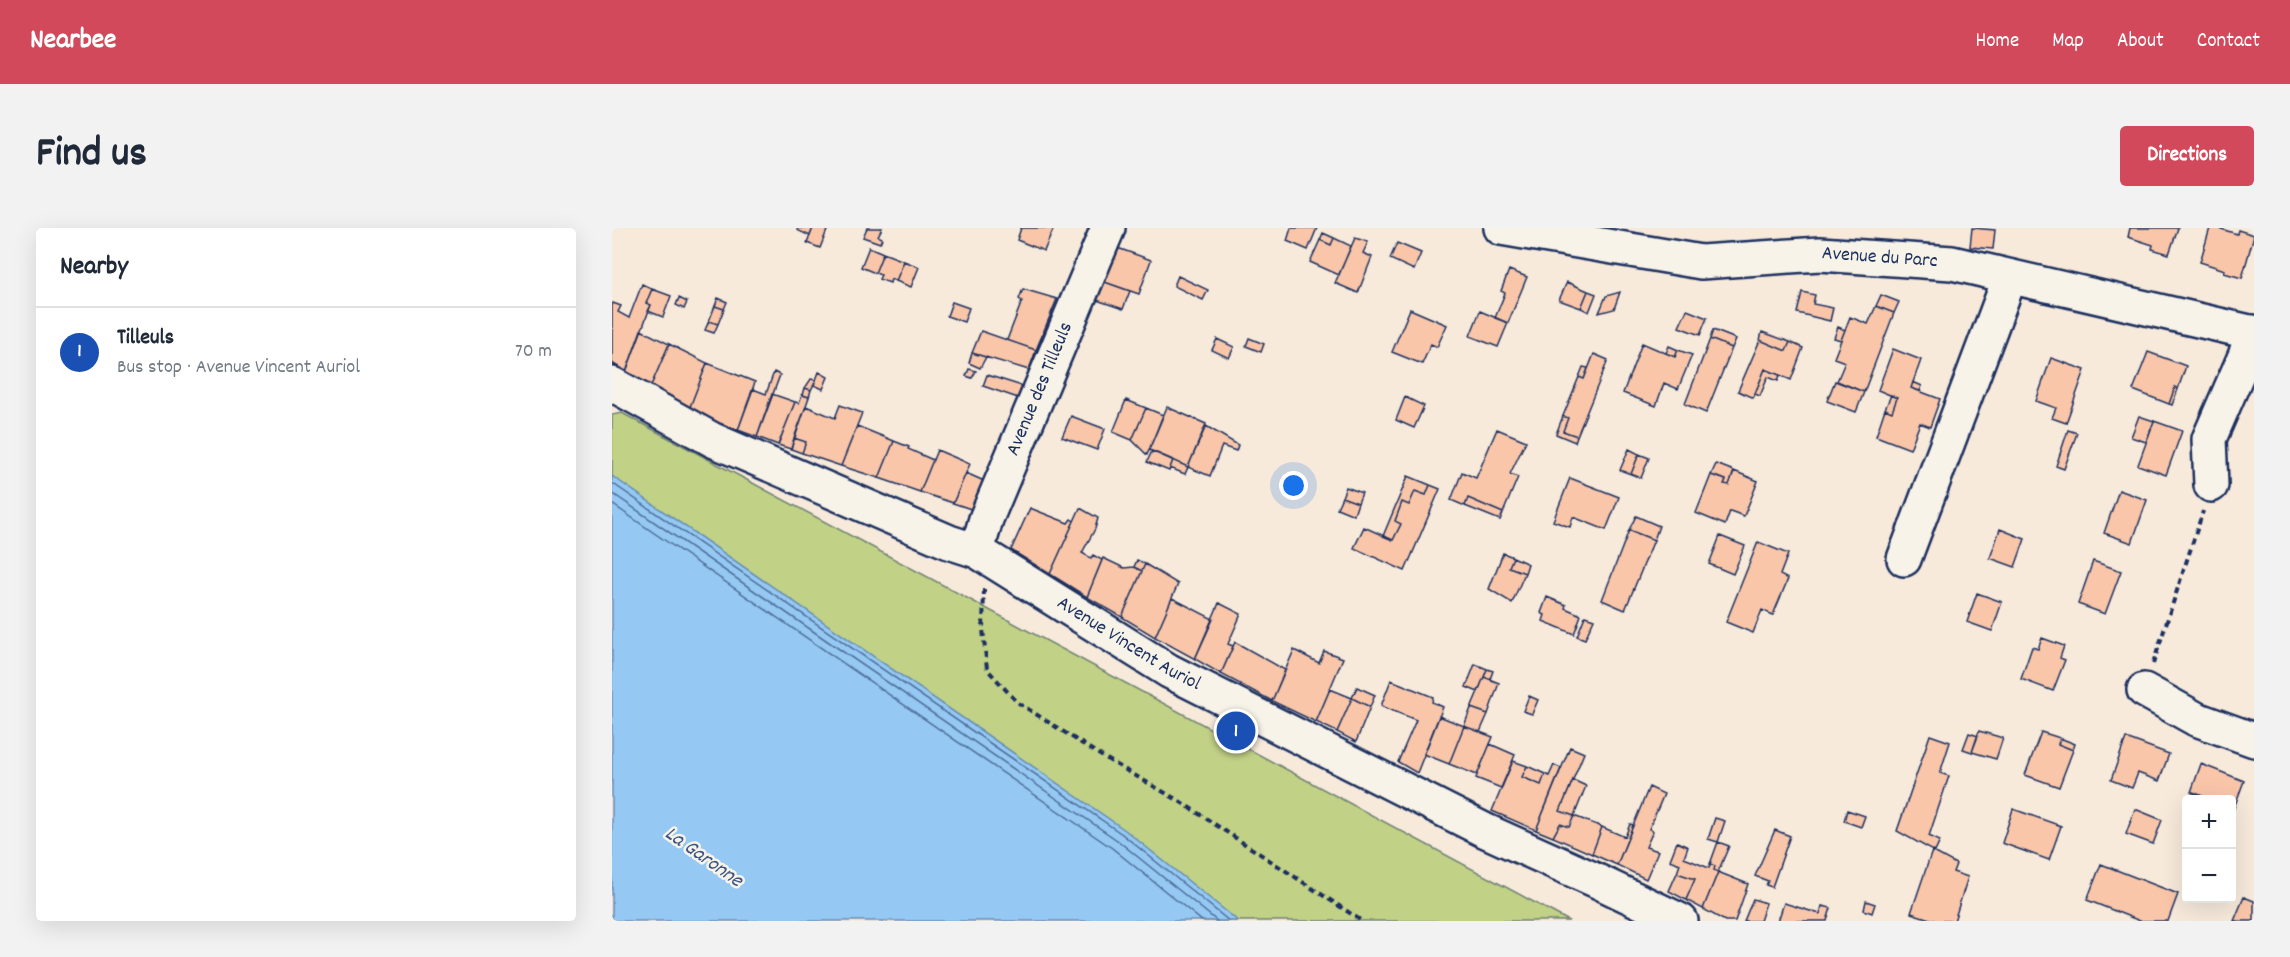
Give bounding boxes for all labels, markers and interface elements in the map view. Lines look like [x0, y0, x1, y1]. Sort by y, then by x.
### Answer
text: Nearbee [30, 22, 116, 62]
text: Home [1975, 27, 2019, 57]
text: Map [2052, 27, 2084, 57]
text: About [2117, 27, 2164, 57]
text: Contact [2197, 27, 2260, 57]
text: Find us [36, 126, 147, 186]
button: Directions [2120, 126, 2254, 186]
street label: Avenue du Parc [1821, 240, 1939, 276]
text: Nearby [60, 249, 128, 286]
street label: Avenue des Tilleuls [1000, 318, 1081, 460]
text: Tilleuls [117, 323, 174, 354]
text: 1 [77, 338, 82, 366]
text: 70 m [515, 338, 552, 366]
text: Bus stop · Avenue Vincent Auriol [117, 354, 360, 382]
your location [1279, 471, 1308, 500]
street label: Avenue Vincent Auriol [1051, 590, 1206, 699]
pin: 1 [1216, 708, 1256, 754]
map controls [2182, 795, 2236, 903]
button: + [2182, 795, 2236, 849]
water label: La Garonne [658, 820, 750, 897]
button: − [2182, 849, 2236, 903]

